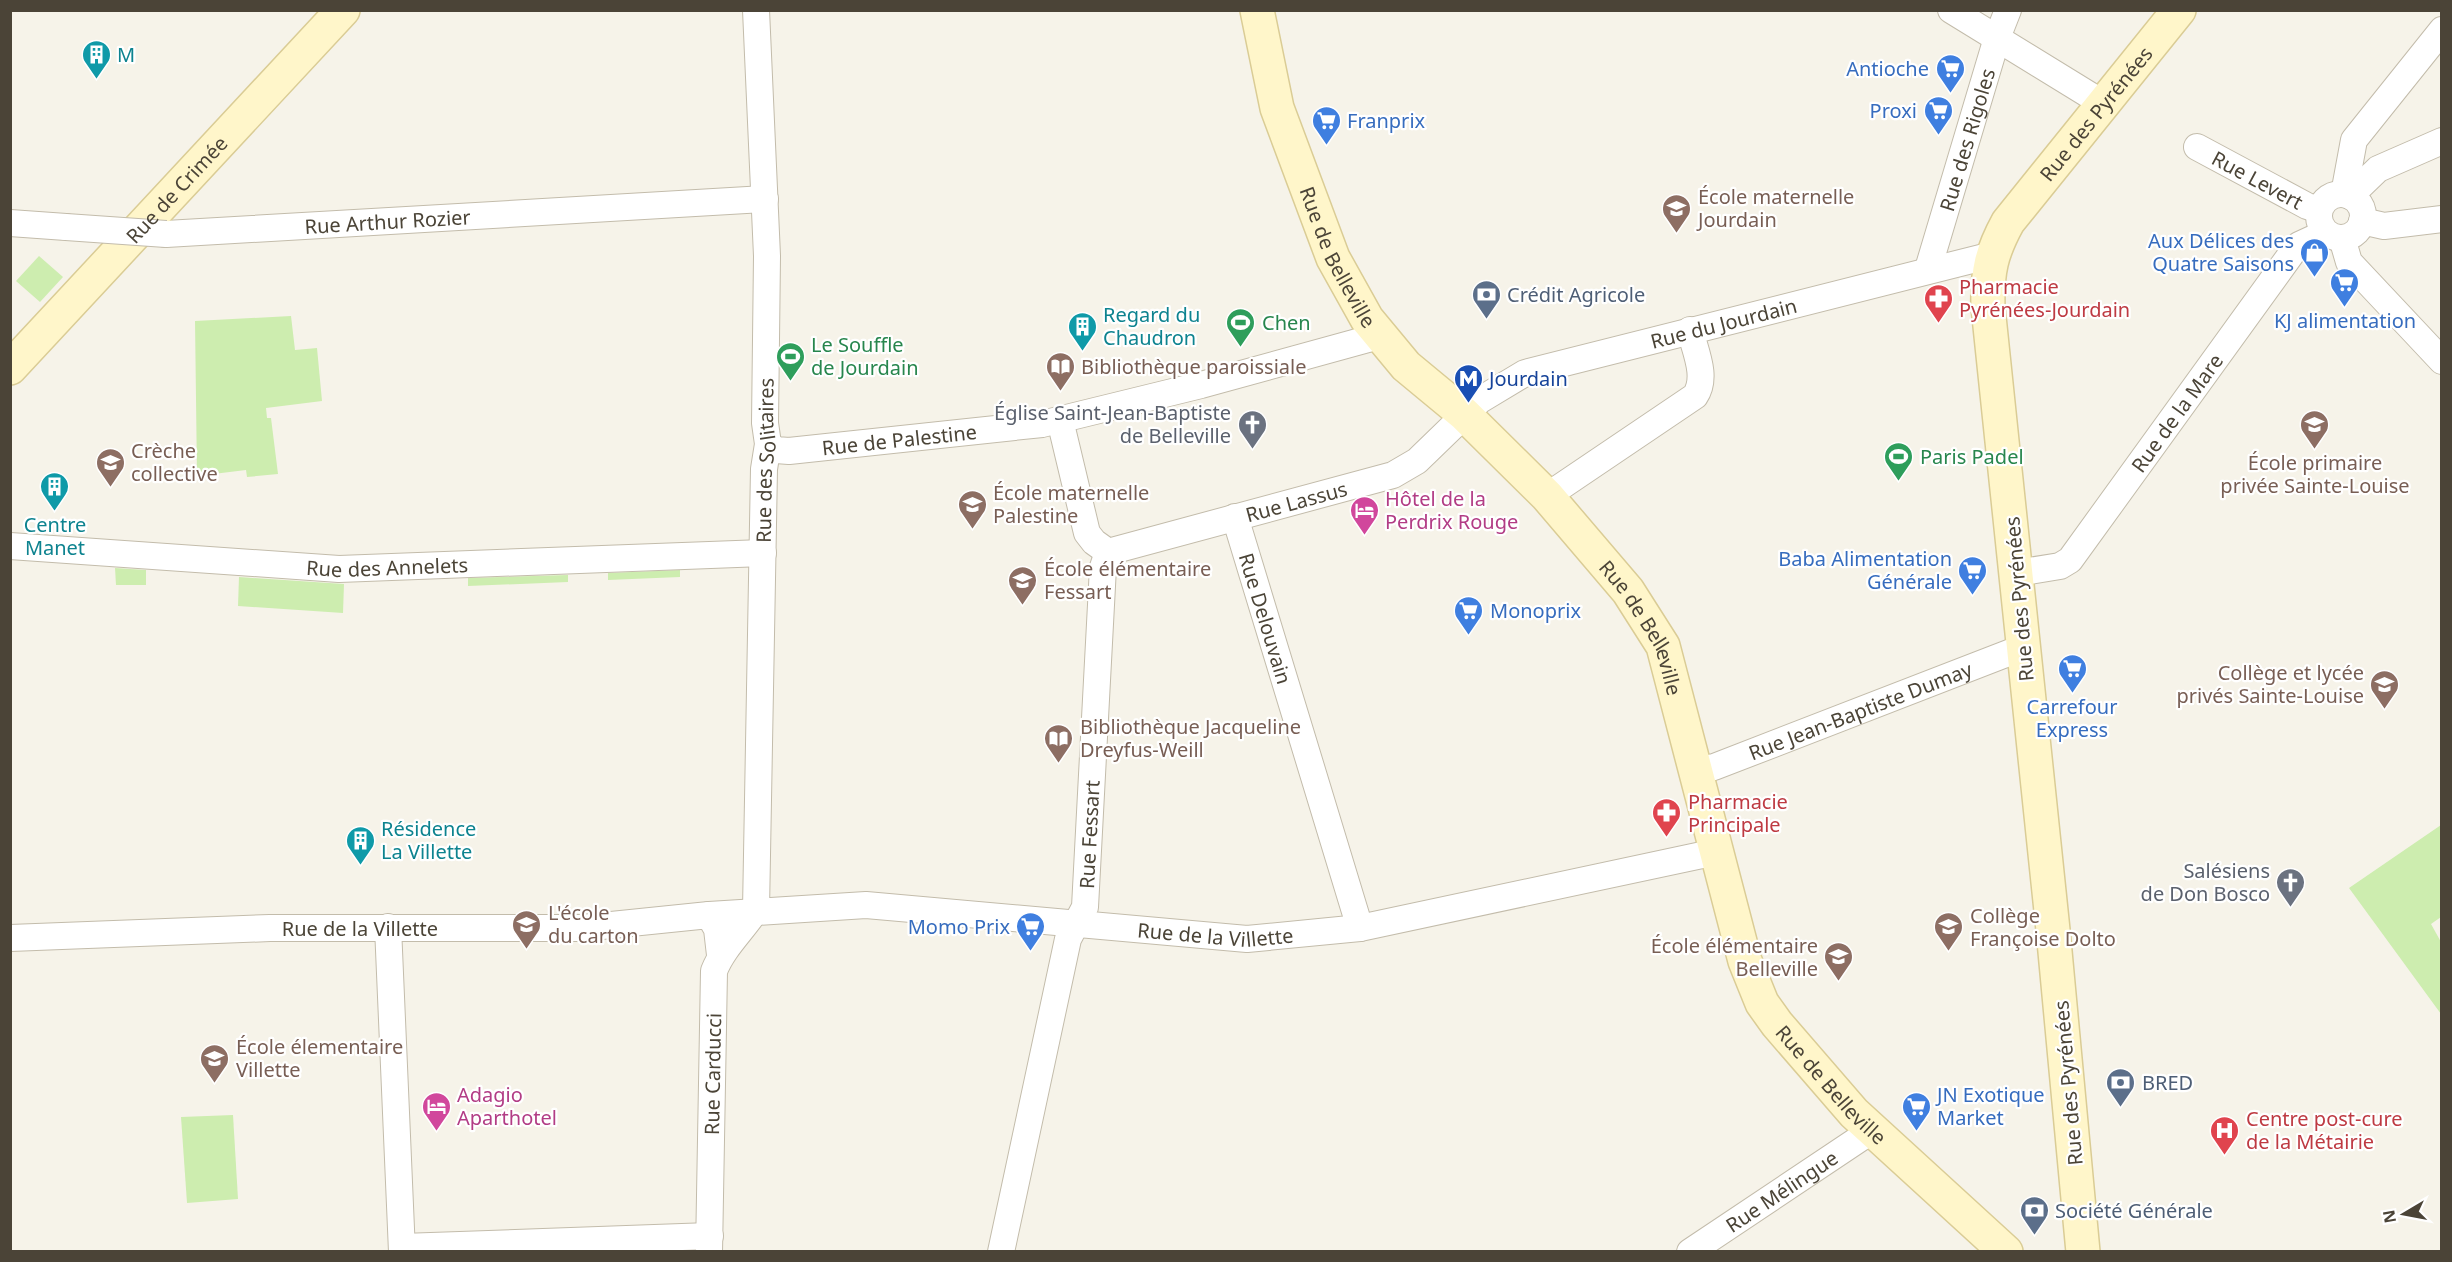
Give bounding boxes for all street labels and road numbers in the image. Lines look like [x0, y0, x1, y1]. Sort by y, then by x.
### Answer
street label: Rue des Pyrénées [2033, 40, 2158, 186]
street label: Rue des Rigoles [1933, 65, 2001, 214]
street label: Rue de Crimée [119, 130, 233, 249]
street label: Rue Levert [2208, 144, 2308, 215]
street label: Rue de Belleville [1294, 183, 1382, 333]
street label: Rue Arthur Rozier [304, 203, 471, 239]
street label: Rue du Jourdain [1648, 291, 1800, 354]
street label: Rue de la Mare [2124, 348, 2229, 477]
street label: Rue des Solitaires [749, 378, 782, 543]
street label: Rue de Palestine [821, 418, 978, 461]
street label: Rue Lassus [1242, 475, 1350, 528]
street label: Rue des Pyrénées [1998, 515, 2040, 683]
street label: Rue Delouvain [1233, 550, 1299, 687]
street label: Rue des Annelets [305, 551, 469, 583]
street label: Rue de Belleville [1594, 554, 1689, 698]
street label: Rue Jean-Baptiste Dumay [1744, 655, 1976, 766]
street label: Rue Fessart [1072, 779, 1105, 890]
street label: Rue de la Villette [282, 915, 438, 942]
street label: Rue de la Villette [1136, 916, 1294, 953]
street label: Rue des Pyrénées [2047, 999, 2089, 1167]
street label: Rue Carducci [698, 1013, 727, 1135]
street label: Rue de Belleville [1770, 1019, 1893, 1150]
street label: Rue Mélingue [1720, 1144, 1843, 1238]

